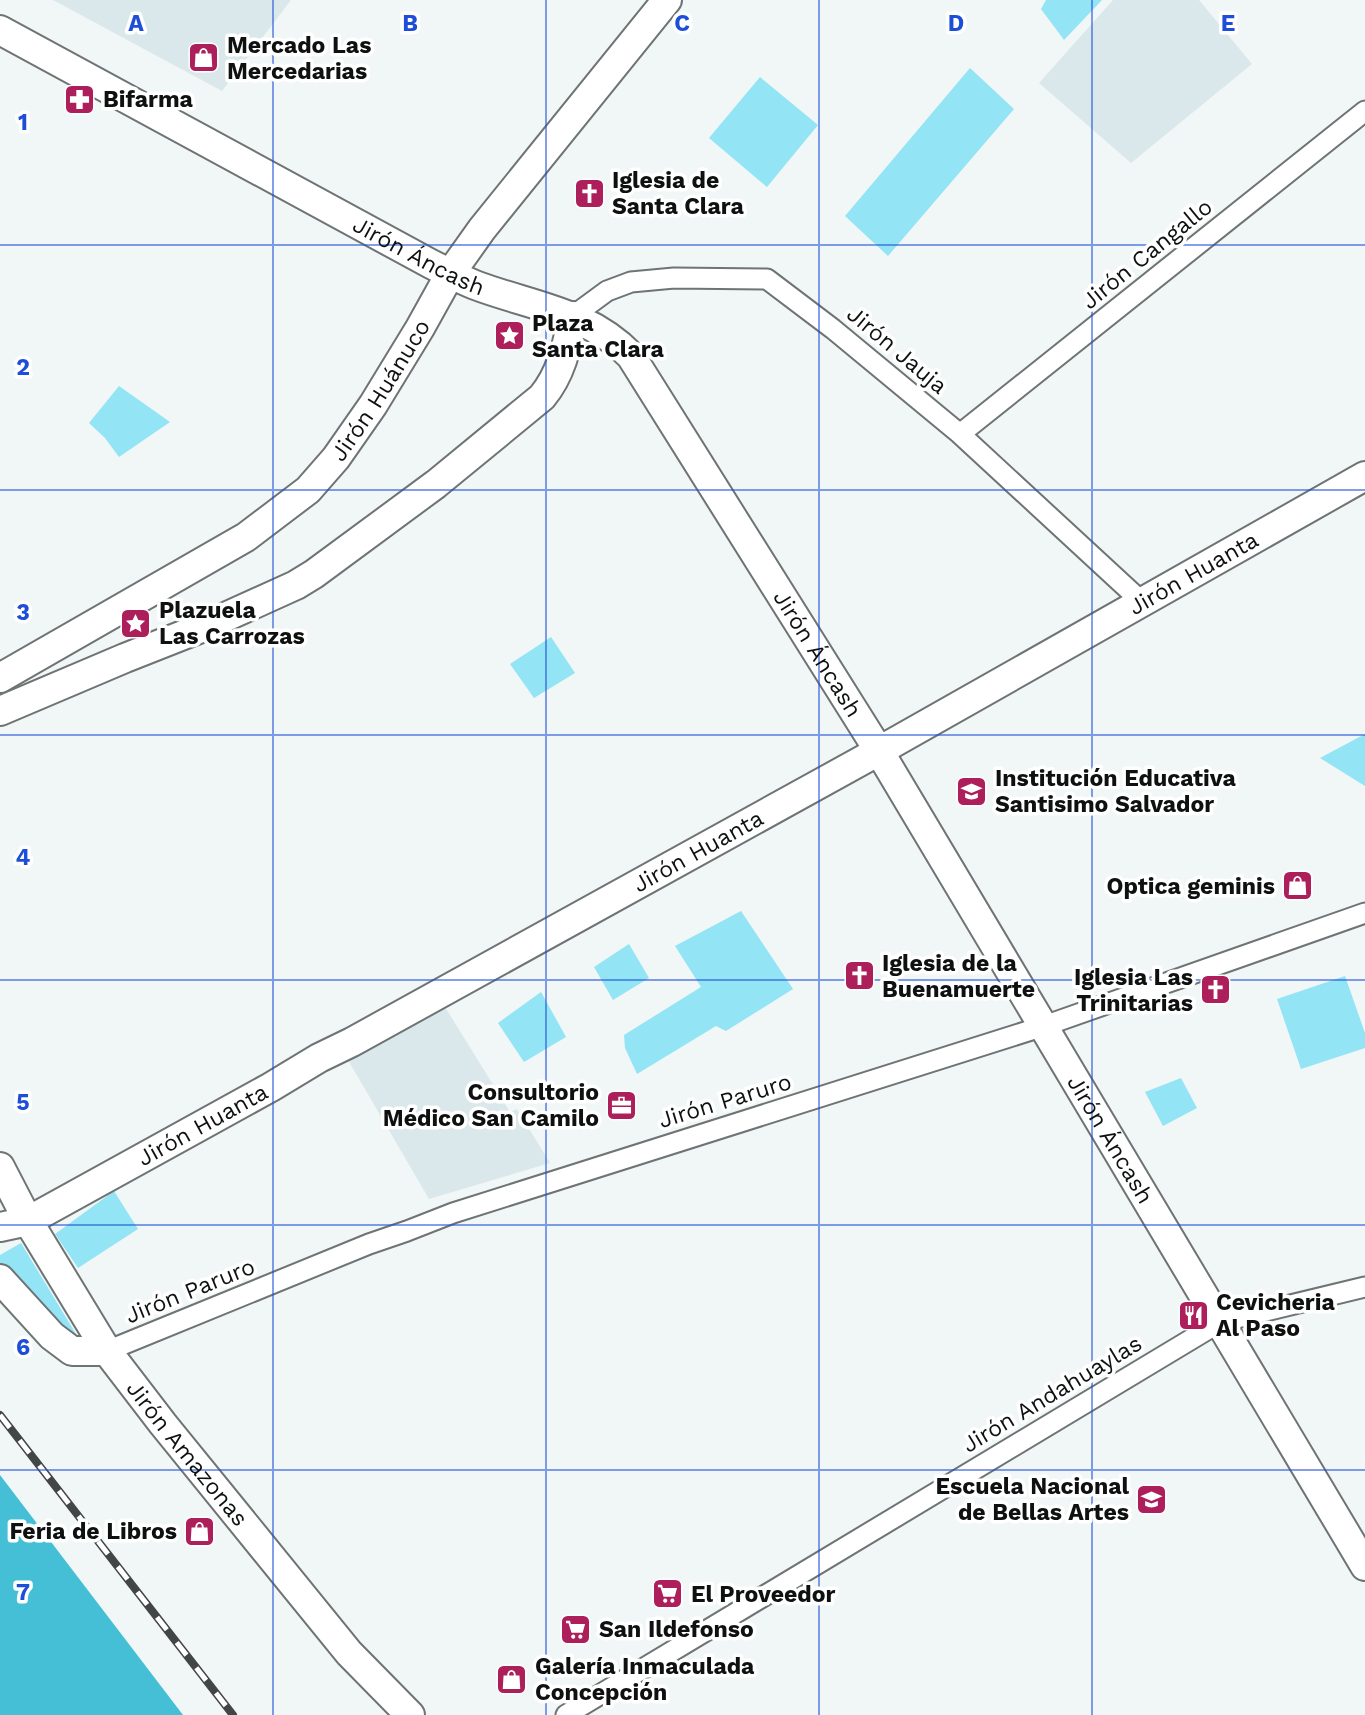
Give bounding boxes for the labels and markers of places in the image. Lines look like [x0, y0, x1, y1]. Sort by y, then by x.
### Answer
place label: Mercado Las Mercedarias [227, 32, 371, 85]
shop icon: Mercado Las Mercedarias [187, 41, 221, 75]
pharmacy icon: Bifarma [63, 82, 97, 116]
place label: Bifarma [103, 86, 194, 113]
place label: Iglesia de Santa Clara [612, 167, 745, 220]
church icon: Iglesia de Santa Clara [572, 176, 606, 210]
place label: Plaza Santa Clara [532, 310, 665, 363]
place icon: Plaza Santa Clara [492, 319, 526, 353]
place label: Plazuela Las Carrozas [159, 597, 305, 650]
place icon: Plazuela Las Carrozas [119, 606, 153, 640]
place label: Institución Educativa Santisimo Salvador [995, 765, 1236, 818]
school or university icon: Institución Educativa Santisimo Salvador [955, 774, 989, 808]
shop icon: Optica geminis [1281, 869, 1315, 903]
place label: Optica geminis [1107, 873, 1275, 900]
place label: Iglesia de la Buenamuerte [882, 950, 1035, 1003]
church icon: Iglesia de la Buenamuerte [842, 959, 876, 993]
place label: Iglesia Las Trinitarias [1074, 964, 1193, 1017]
church icon: Iglesia Las Trinitarias [1199, 973, 1233, 1007]
place label: Consultorio Médico San Camilo [383, 1079, 599, 1132]
office icon: Consultorio Médico San Camilo [605, 1088, 639, 1122]
place label: Cevicheria Al Paso [1216, 1289, 1335, 1342]
restaurant icon: Cevicheria Al Paso [1176, 1298, 1210, 1332]
place label: Escuela Nacional de Bellas Artes [935, 1473, 1129, 1526]
school or university icon: Escuela Nacional de Bellas Artes [1135, 1482, 1169, 1516]
shop icon: Feria de Libros [183, 1514, 217, 1548]
place label: Feria de Libros [9, 1518, 177, 1545]
supermarket icon: El Proveedor [651, 1577, 685, 1611]
place label: El Proveedor [691, 1581, 835, 1608]
supermarket icon: San Ildefonso [559, 1612, 593, 1646]
place label: San Ildefonso [599, 1616, 754, 1643]
place label: Galería Inmaculada Concepción [535, 1653, 755, 1706]
shop icon: Galería Inmaculada Concepción [495, 1662, 529, 1696]

